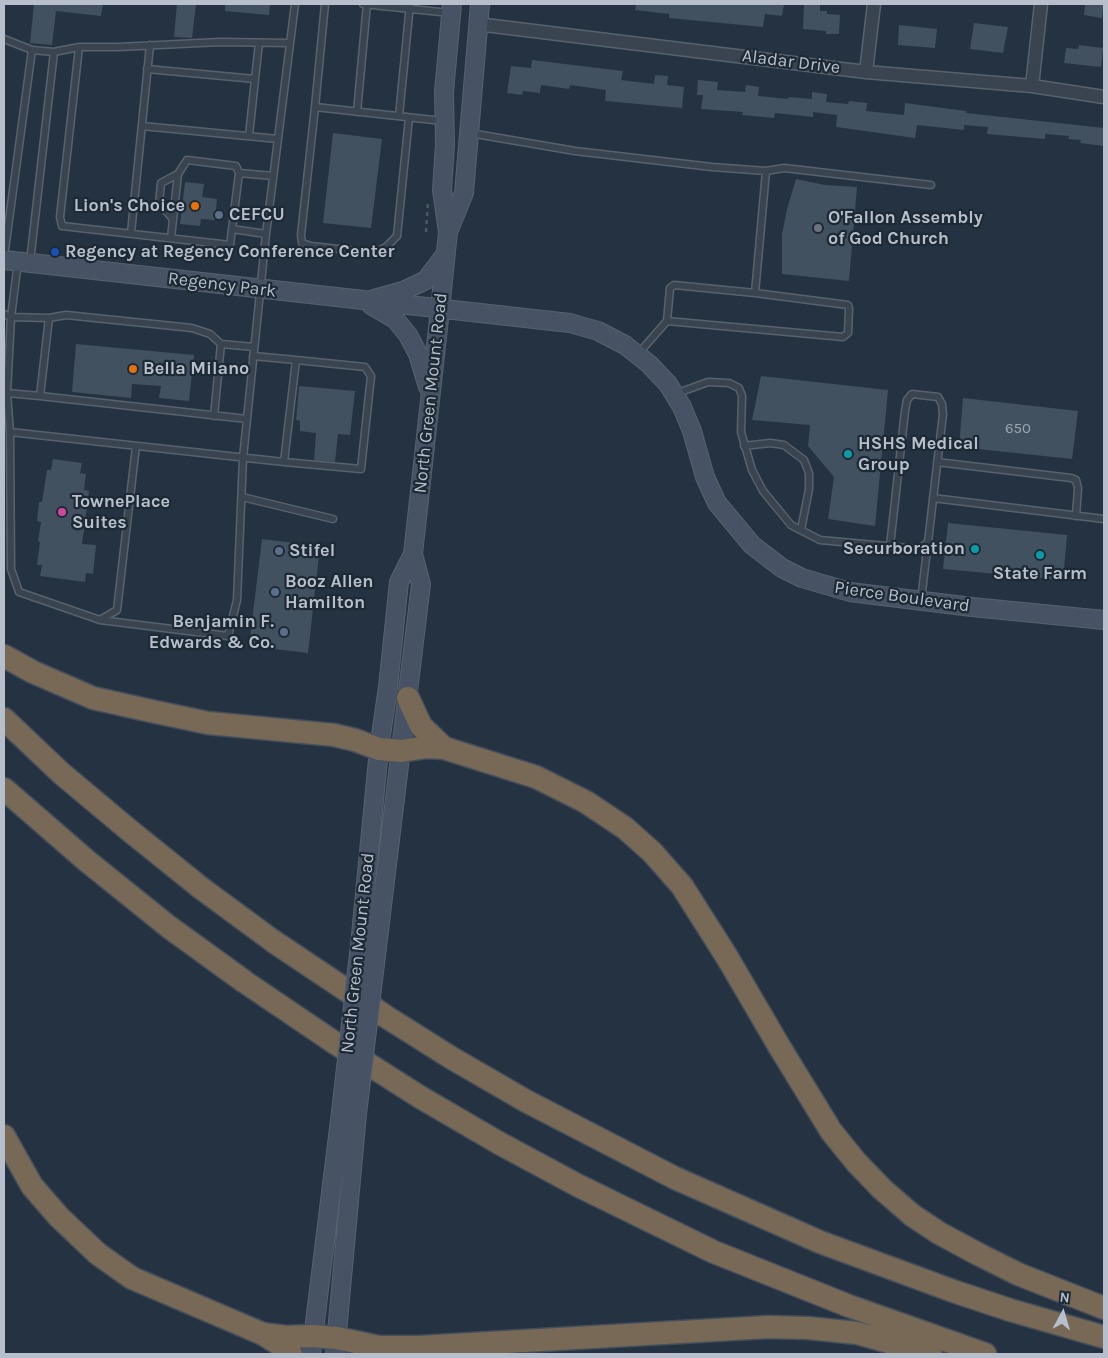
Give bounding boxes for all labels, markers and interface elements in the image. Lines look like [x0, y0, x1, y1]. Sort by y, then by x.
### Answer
street label: Aladar Drive [741, 45, 841, 79]
place label: Lion's Choice [74, 195, 185, 217]
marker: Lion's Choice [189, 200, 201, 212]
place label: CEFCU [229, 204, 285, 226]
place label: O'Fallon Assembly of God Church [828, 207, 983, 250]
marker: CEFCU [213, 209, 225, 221]
marker: O'Fallon Assembly of God Church [812, 222, 824, 234]
place label: Regency at Regency Conference Center [65, 241, 394, 263]
marker: Regency at Regency Conference Center [49, 246, 61, 258]
street label: Regency Park [167, 268, 277, 302]
street label: North Green Mount Road [410, 292, 452, 494]
place label: Bella Milano [143, 358, 249, 380]
marker: Bella Milano [127, 363, 139, 375]
house number: 650 [1005, 420, 1031, 438]
place label: HSHS Medical Group [858, 433, 979, 476]
marker: HSHS Medical Group [842, 448, 854, 460]
place label: TownePlace Suites [72, 491, 170, 534]
marker: TownePlace Suites [56, 506, 68, 518]
place label: Securboration [843, 538, 965, 560]
place label: Stifel [289, 540, 335, 562]
marker: Securboration [969, 543, 981, 555]
marker: Stifel [273, 545, 285, 557]
marker: State Farm [1034, 549, 1046, 561]
place label: State Farm [993, 563, 1087, 585]
place label: Booz Allen Hamilton [285, 571, 373, 614]
street label: Pierce Boulevard [833, 577, 971, 617]
marker: Booz Allen Hamilton [269, 586, 281, 598]
place label: Benjamin F. Edwards & Co. [149, 611, 274, 654]
marker: Benjamin F. Edwards & Co. [278, 626, 290, 638]
street label: North Green Mount Road [337, 852, 379, 1054]
north arrow [1038, 1288, 1088, 1338]
text: N [1059, 1289, 1070, 1307]

